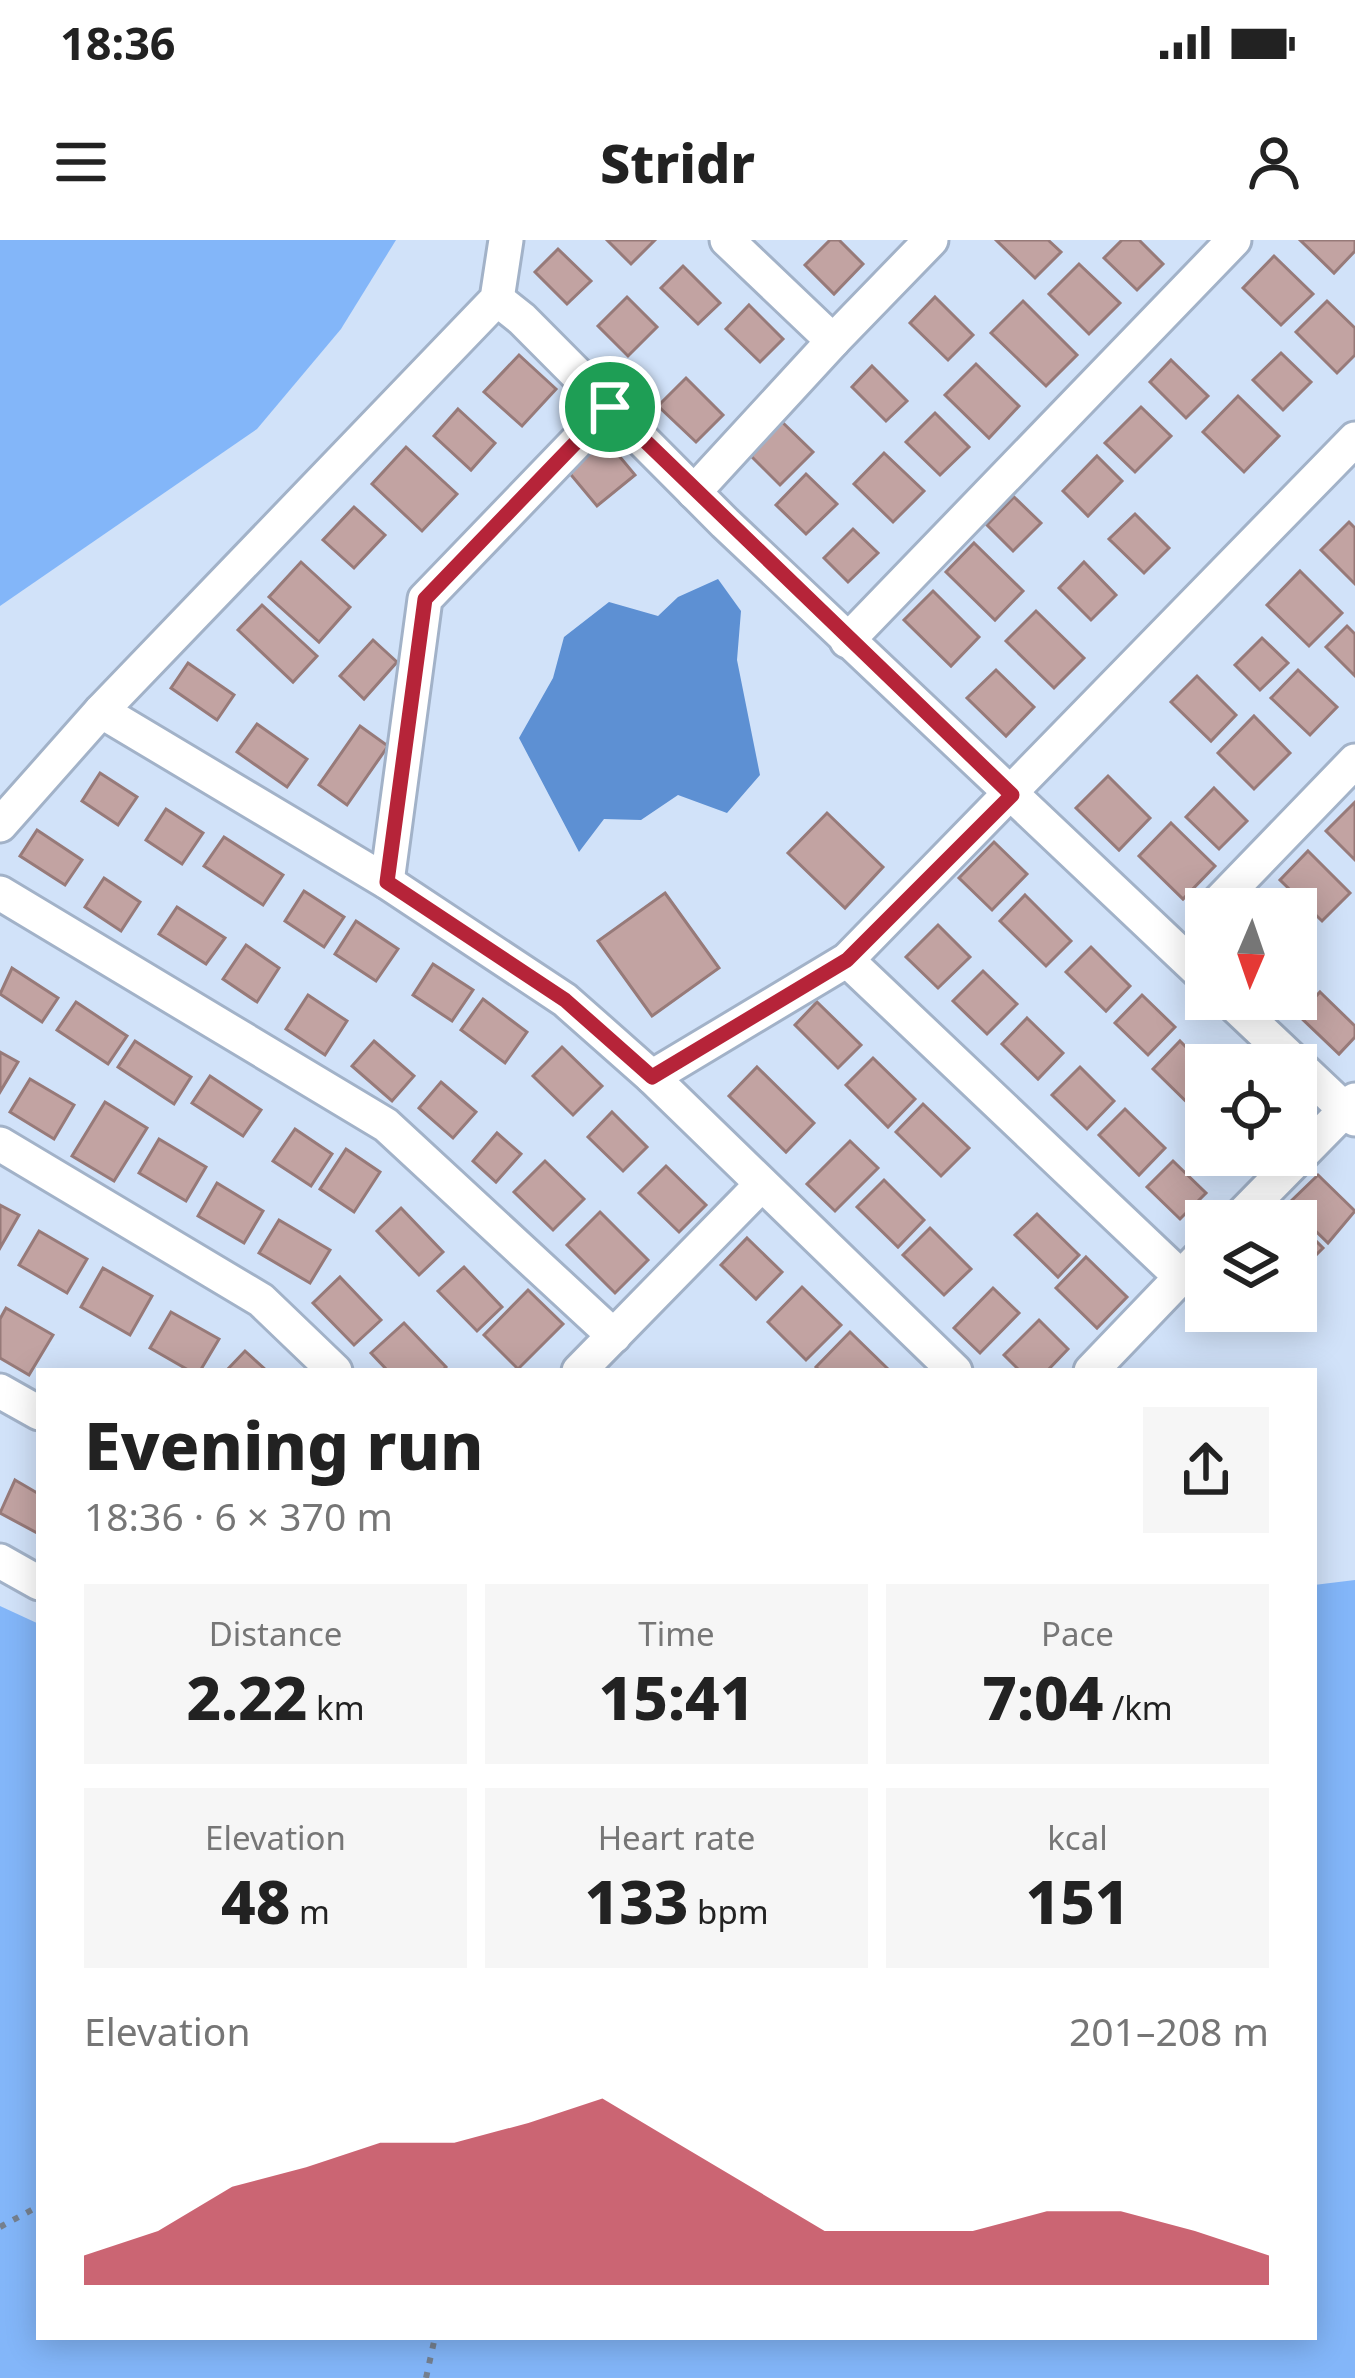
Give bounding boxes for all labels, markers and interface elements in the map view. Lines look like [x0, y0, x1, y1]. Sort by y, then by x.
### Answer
text: 18:36 [60, 12, 176, 73]
text: Stridr [600, 125, 755, 199]
icon: menu [48, 129, 114, 195]
icon: person [1241, 129, 1307, 195]
pin [559, 356, 661, 458]
icon: arrive [577, 374, 643, 440]
north arrow [1185, 888, 1317, 1020]
map controls [1185, 888, 1317, 1332]
button: locate [1185, 1044, 1317, 1176]
button: layers [1185, 1200, 1317, 1332]
text: Evening run [84, 1399, 483, 1489]
button: share [1143, 1407, 1269, 1533]
text: 18:36 · 6 × 370 m [84, 1489, 393, 1542]
text: Distance [209, 1611, 342, 1656]
text: Time [638, 1611, 715, 1656]
text: Pace [1041, 1611, 1114, 1656]
text: 2.22 [186, 1656, 308, 1738]
text: 15:41 [599, 1656, 754, 1738]
text: 7:04 [982, 1656, 1103, 1738]
text: km [308, 1685, 365, 1730]
text: /km [1103, 1685, 1173, 1730]
text: Elevation [205, 1815, 346, 1860]
text: Heart rate [598, 1815, 755, 1860]
text: kcal [1047, 1815, 1108, 1860]
text: 48 [221, 1860, 290, 1942]
text: 133 [584, 1860, 689, 1942]
text: 151 [1025, 1860, 1130, 1942]
text: m [290, 1889, 330, 1934]
text: bpm [689, 1889, 769, 1934]
text: Elevation [84, 2004, 251, 2057]
text: 201–208 m [1069, 2004, 1269, 2057]

